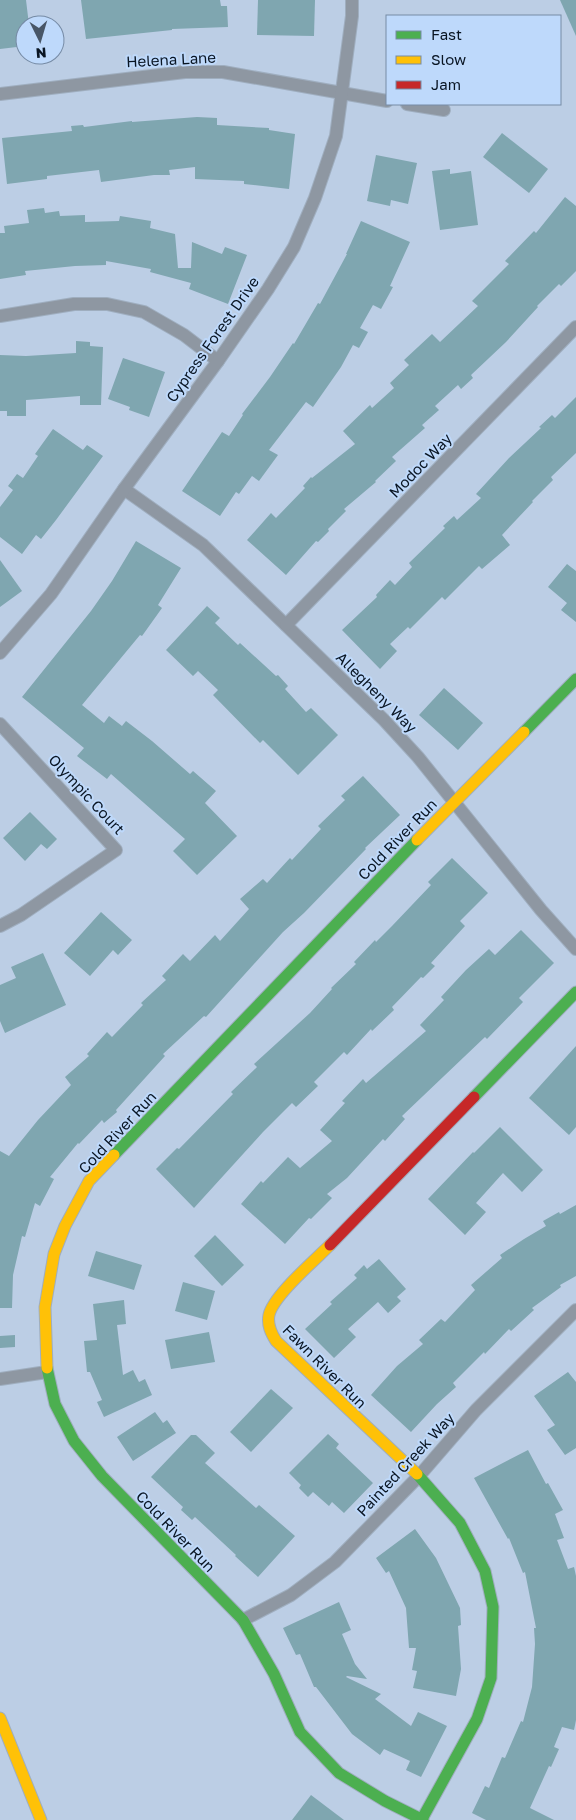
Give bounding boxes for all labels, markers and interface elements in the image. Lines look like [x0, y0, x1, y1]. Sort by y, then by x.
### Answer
north arrow [15, 15, 65, 65]
legend [386, 15, 561, 105]
text: Fast [431, 25, 462, 43]
text: N [35, 45, 47, 62]
street label: Helena Lane [126, 48, 217, 70]
text: Slow [431, 50, 466, 68]
text: Jam [431, 75, 461, 93]
street label: Cypress Forest Drive [162, 273, 262, 405]
street label: Modoc Way [385, 429, 456, 501]
street label: Allegheny Way [333, 648, 421, 736]
street label: Olympic Court [45, 750, 129, 838]
street label: Cold River Run [354, 795, 440, 883]
street label: Cold River Run [74, 1087, 160, 1177]
street label: Fawn River Run [279, 1320, 371, 1412]
street label: Painted Creek Way [352, 1408, 458, 1519]
street label: Cold River Run [133, 1487, 219, 1575]

